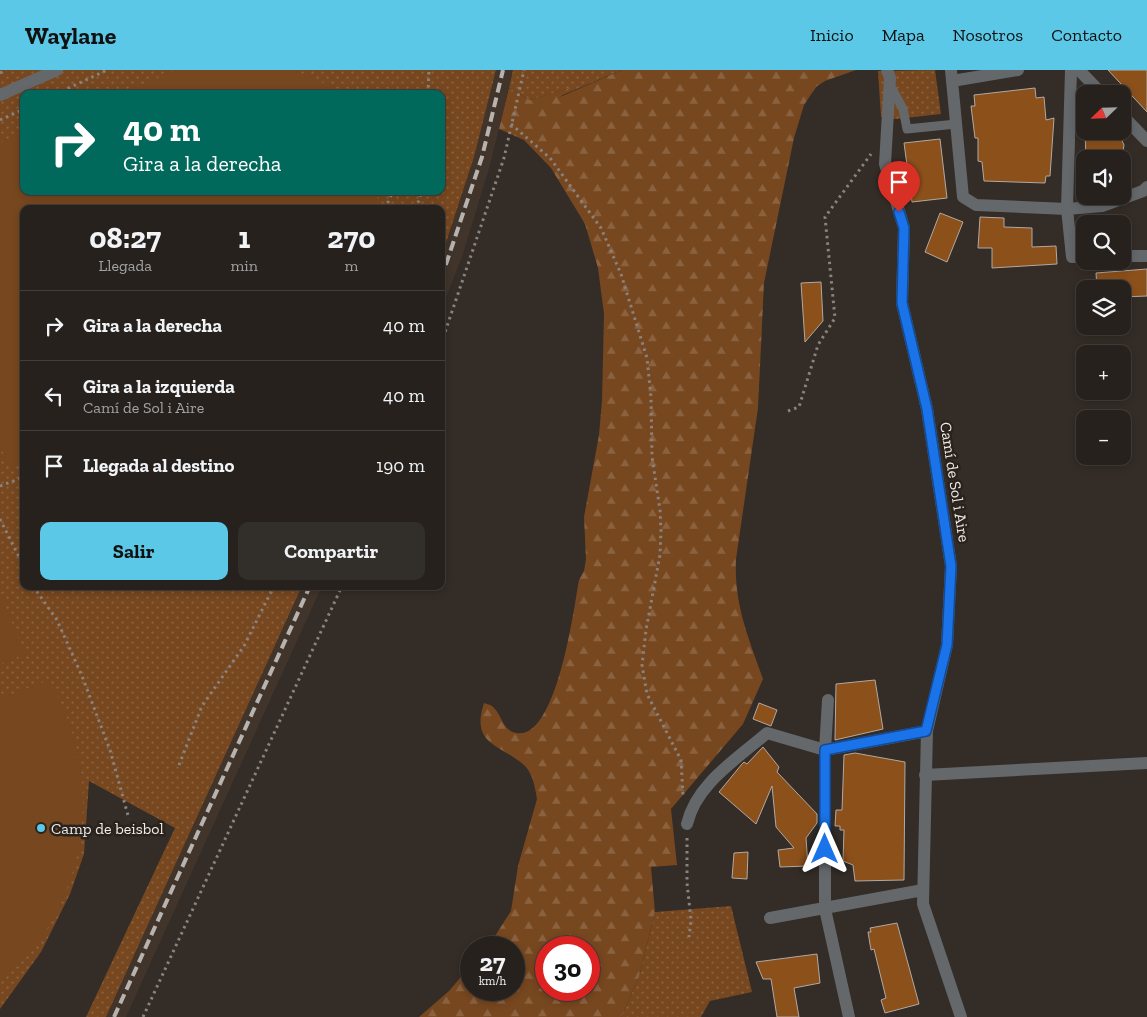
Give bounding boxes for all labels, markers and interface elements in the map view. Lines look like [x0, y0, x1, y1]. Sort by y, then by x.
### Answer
text: Waylane [25, 21, 116, 50]
text: Inicio [810, 24, 854, 46]
text: Mapa [882, 24, 925, 46]
text: Nosotros [953, 24, 1023, 46]
text: Contacto [1051, 24, 1122, 46]
north arrow [1076, 85, 1131, 140]
map controls [1076, 85, 1131, 465]
text: 40 m [123, 108, 200, 150]
icon: right [40, 110, 105, 175]
text: Gira a la derecha [123, 150, 281, 177]
button: sound [1076, 150, 1131, 205]
pin [878, 161, 920, 212]
icon: arrive [885, 168, 913, 196]
button: search [1076, 215, 1131, 270]
text: 08:27 [89, 220, 161, 256]
text: 1 [238, 220, 250, 256]
text: 270 [327, 220, 376, 256]
text: Llegada [99, 256, 152, 275]
text: min [231, 256, 258, 275]
text: m [345, 256, 358, 275]
button: layers [1076, 280, 1131, 335]
icon: right [40, 312, 68, 340]
text: Gira a la derecha [83, 314, 222, 337]
text: 40 m [383, 314, 425, 337]
button: + [1076, 345, 1131, 400]
text: Gira a la izquierda [83, 375, 235, 398]
icon: left [40, 382, 68, 410]
text: 40 m [383, 384, 425, 407]
text: Camí de Sol i Aire [83, 398, 204, 417]
button: − [1076, 410, 1131, 465]
street label: Camí de Sol i Aire [936, 421, 974, 543]
icon: arrive [40, 452, 68, 480]
text: Llegada al destino [83, 454, 234, 477]
text: 190 m [376, 454, 425, 477]
button: Salir [40, 522, 228, 580]
button: Compartir [238, 522, 425, 580]
place label: Camp de beisbol [51, 819, 164, 838]
marker: Camp de beisbol [35, 822, 47, 834]
position arrow [798, 822, 850, 874]
speed limit sign: 30 [535, 936, 600, 1001]
text: 27 [480, 947, 505, 977]
text: km/h [479, 974, 506, 988]

